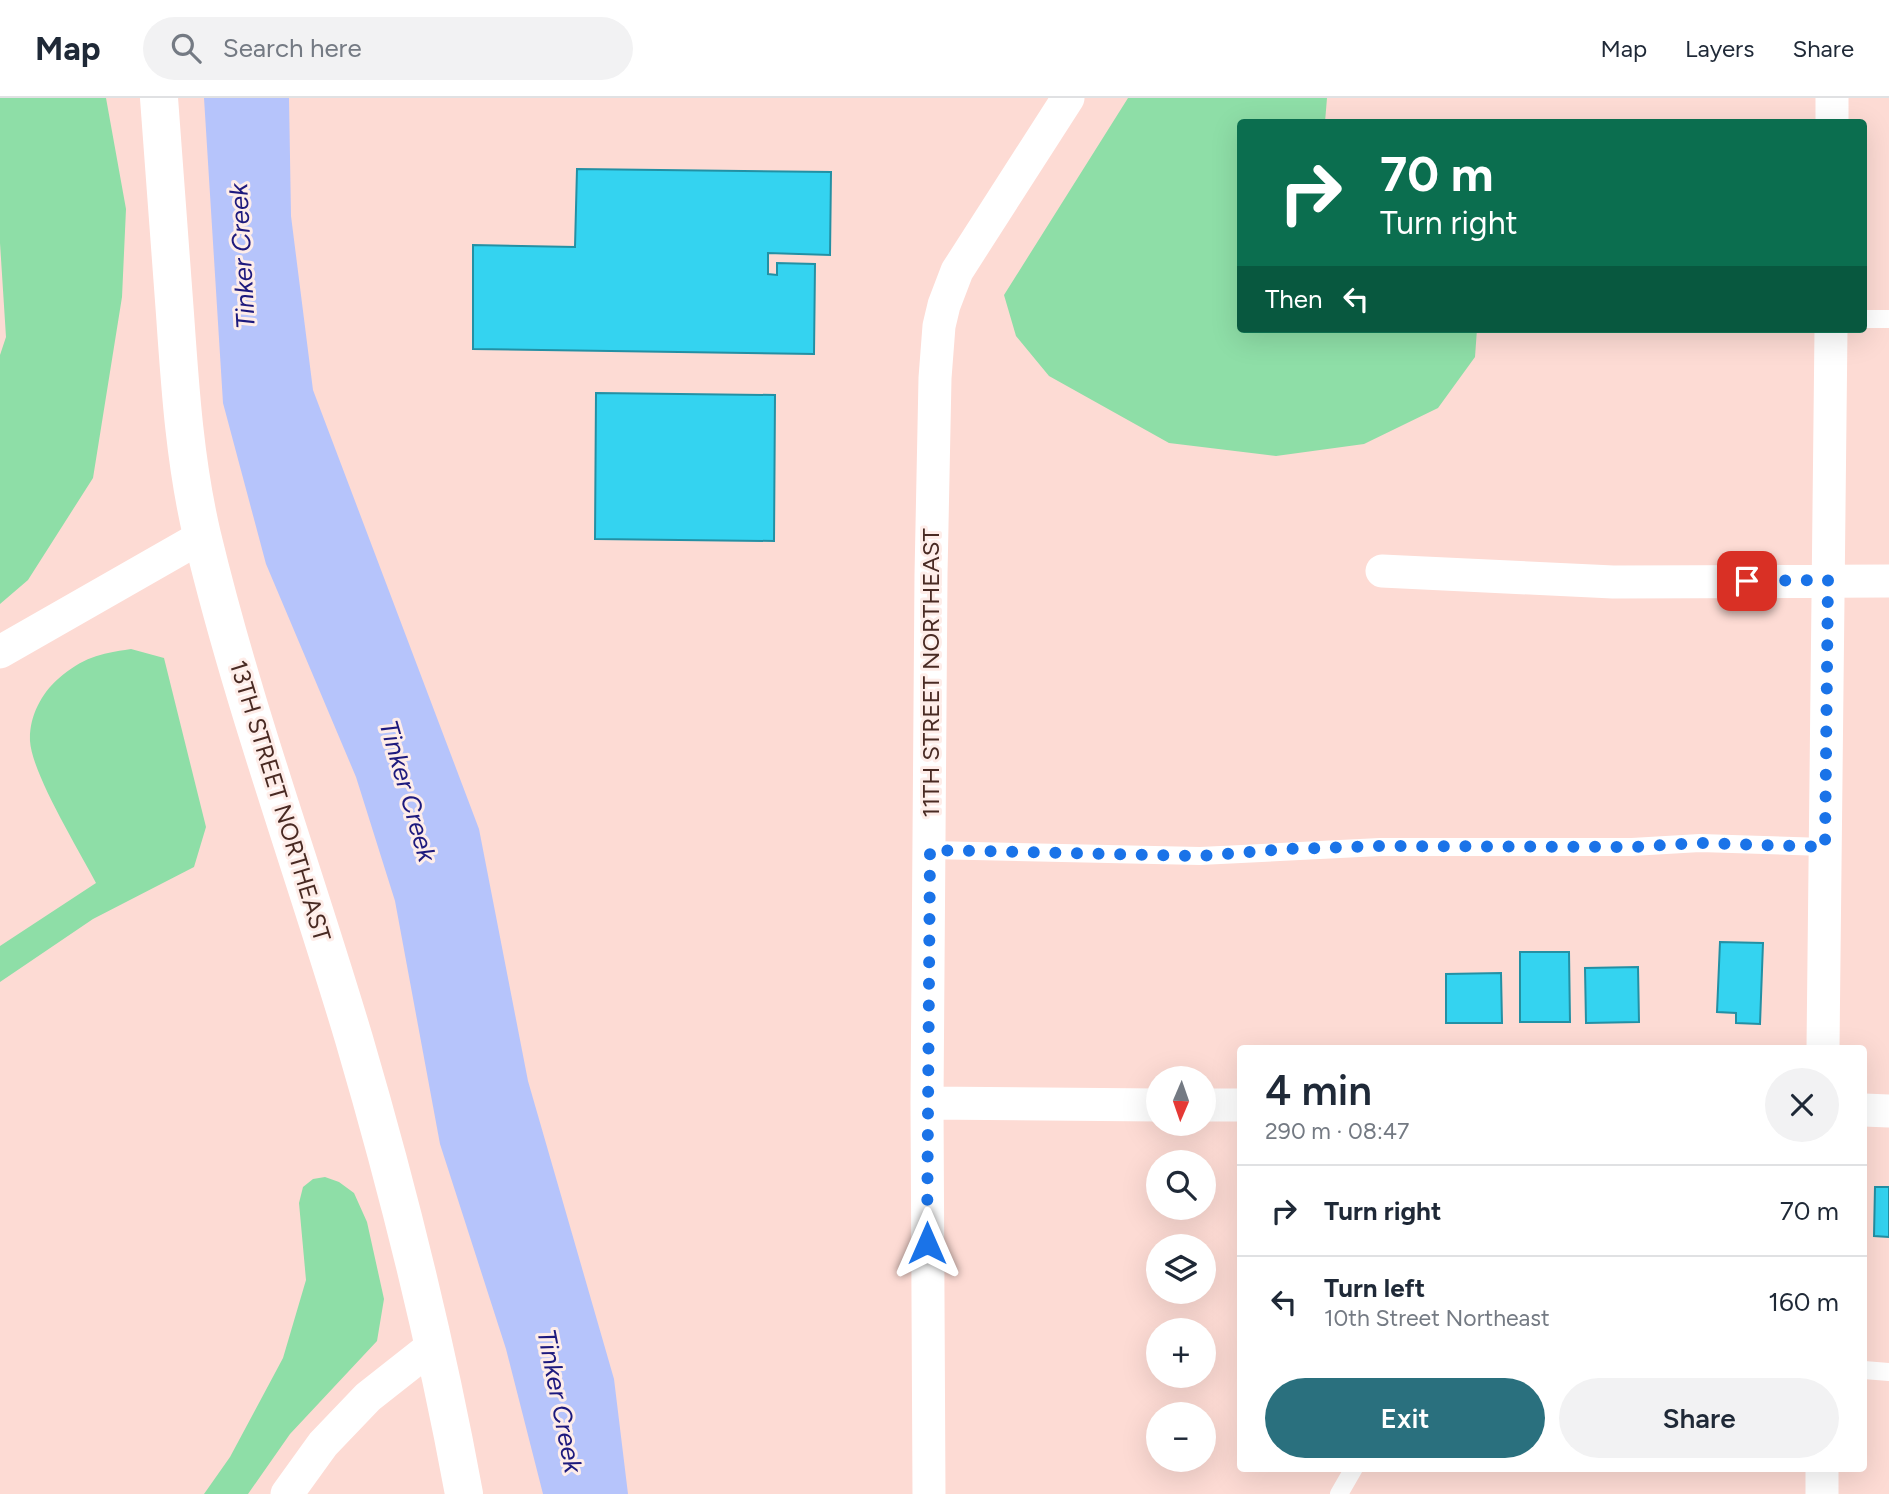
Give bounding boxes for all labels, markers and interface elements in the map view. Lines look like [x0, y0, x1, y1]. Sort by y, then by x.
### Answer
search box [143, 17, 633, 80]
text: Map [35, 29, 101, 68]
icon: search [167, 29, 205, 67]
text: Search here [223, 32, 362, 64]
text: Map [1600, 34, 1647, 63]
text: Layers [1685, 34, 1754, 63]
text: Share [1792, 34, 1854, 63]
text: 70 m [1380, 144, 1493, 203]
icon: right [1265, 147, 1356, 238]
water label: Tinker Creek [222, 181, 262, 329]
text: Turn right [1380, 204, 1518, 242]
icon: left [1337, 280, 1375, 318]
text: Then [1265, 283, 1323, 315]
street label: 11TH STREET NORTHEAST [916, 528, 945, 818]
pin [1717, 551, 1777, 611]
icon: arrive [1728, 562, 1766, 600]
street label: 13TH STREET NORTHEAST [224, 657, 337, 945]
water label: Tinker Creek [373, 717, 444, 867]
text: 4 min [1265, 1065, 1372, 1116]
north arrow [1146, 1066, 1216, 1136]
map controls [1146, 1066, 1216, 1472]
button: close [1765, 1068, 1839, 1142]
text: 290 m · 08:47 [1265, 1117, 1409, 1145]
button: search [1146, 1150, 1216, 1220]
icon: right [1265, 1192, 1303, 1230]
text: Turn right [1324, 1195, 1441, 1227]
text: 70 m [1780, 1195, 1839, 1227]
position arrow [890, 1206, 964, 1280]
button: layers [1146, 1234, 1216, 1304]
text: Turn left [1324, 1272, 1425, 1304]
icon: left [1265, 1283, 1303, 1321]
text: 160 m [1768, 1286, 1839, 1318]
text: 10th Street Northeast [1324, 1304, 1550, 1332]
button: + [1146, 1318, 1216, 1388]
water label: Tinker Creek [530, 1327, 590, 1477]
button: Exit [1265, 1378, 1545, 1458]
button: Share [1559, 1378, 1839, 1458]
button: − [1146, 1402, 1216, 1472]

